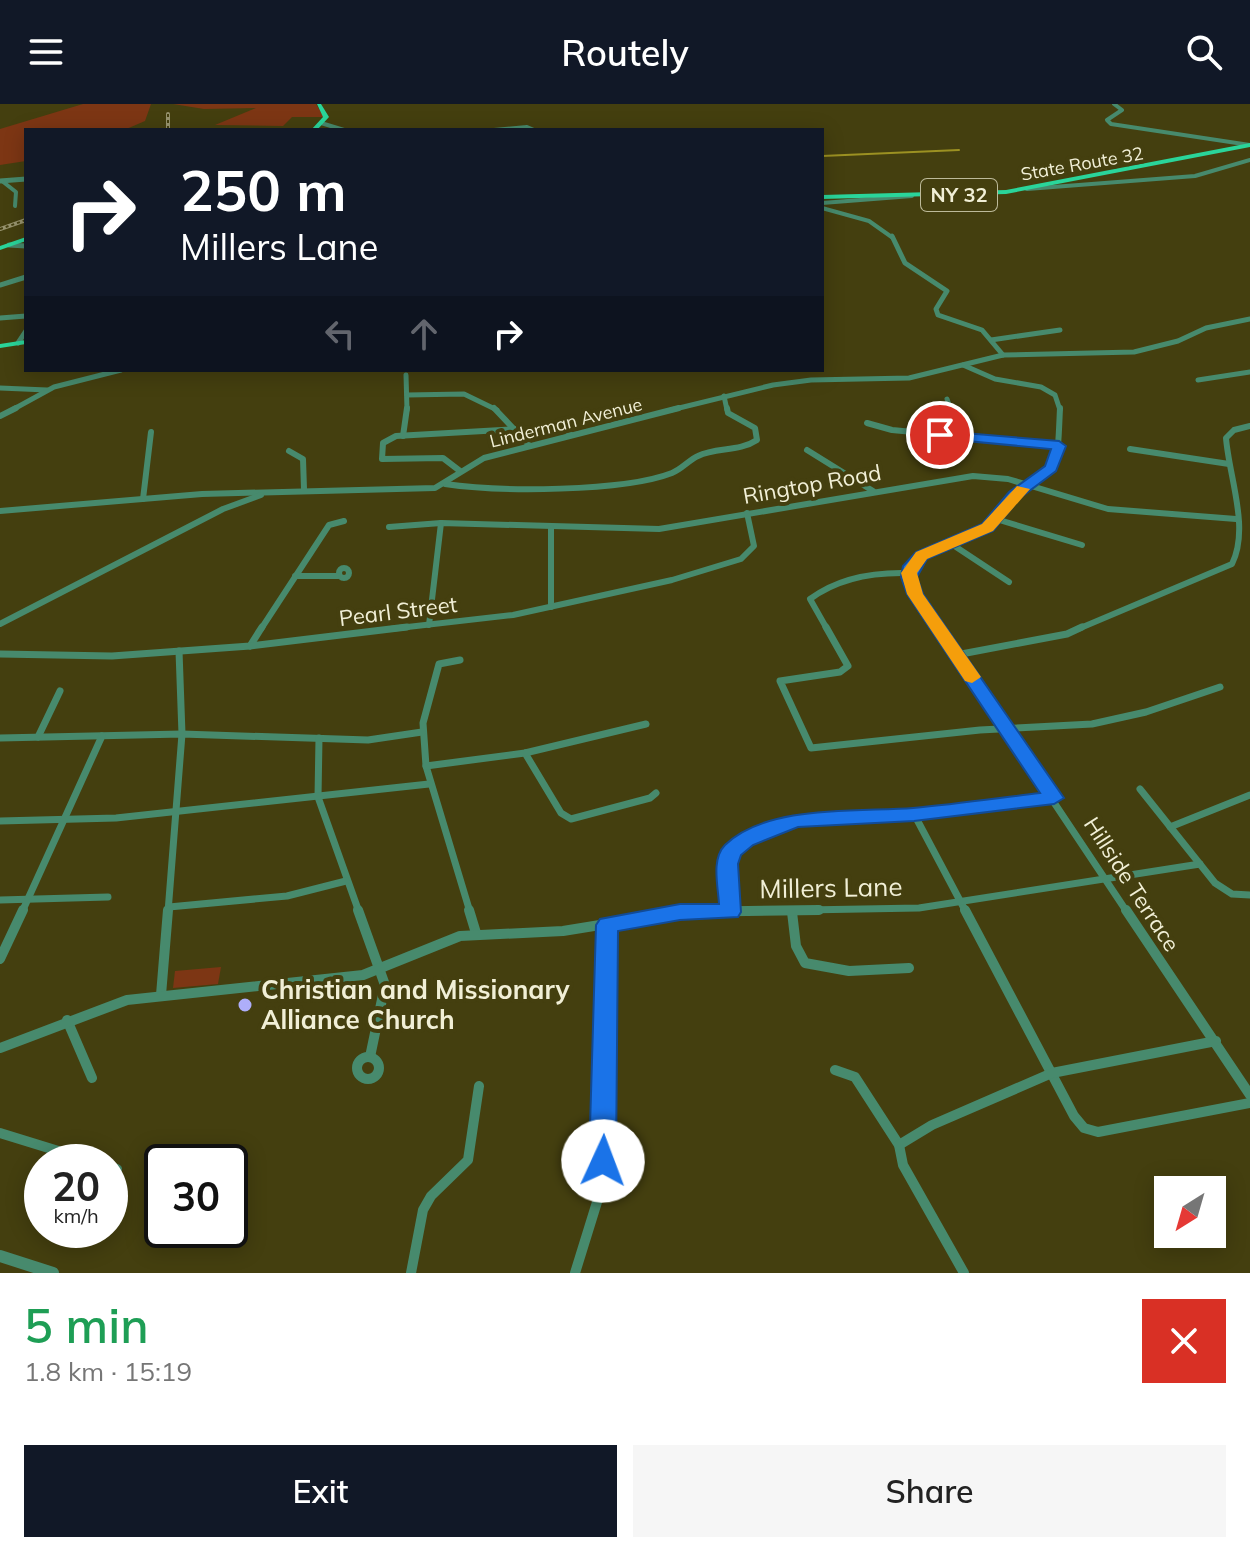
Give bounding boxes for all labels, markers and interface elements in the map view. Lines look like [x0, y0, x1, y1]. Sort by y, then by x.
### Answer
icon: menu [24, 30, 68, 74]
text: Routely [561, 30, 689, 75]
icon: search [1182, 30, 1226, 74]
street label: State Route 32 [1019, 141, 1145, 186]
text: 250 m [180, 155, 347, 225]
icon: right [48, 160, 152, 264]
road number: NY 32 [921, 179, 997, 211]
text: Millers Lane [180, 224, 378, 269]
icon: left [318, 312, 362, 356]
icon: ahead [402, 312, 446, 356]
icon: right [486, 312, 530, 356]
street label: Linderman Avenue [487, 392, 645, 453]
pin [906, 401, 974, 469]
icon: arrive [918, 413, 962, 457]
street label: Ringtop Road [741, 458, 883, 510]
street label: Pearl Street [337, 590, 459, 632]
street label: Hillside Terrace [1078, 811, 1186, 957]
street label: Millers Lane [759, 870, 903, 905]
place label: Christian and Missionary Alliance Church [261, 973, 570, 1036]
marker: Christian and Missionary Alliance Church [236, 996, 254, 1014]
position arrow [561, 1119, 645, 1203]
speed limit sign: 30 [144, 1144, 248, 1248]
text: 20 [52, 1161, 100, 1211]
north arrow [1154, 1176, 1226, 1248]
map controls [1154, 1176, 1226, 1248]
text: km/h [53, 1203, 99, 1228]
text: 5 min [24, 1295, 149, 1355]
button: close [1142, 1299, 1226, 1383]
text: 1.8 km · 15:19 [24, 1355, 192, 1388]
button: Exit [24, 1445, 617, 1537]
button: Share [633, 1445, 1226, 1537]

